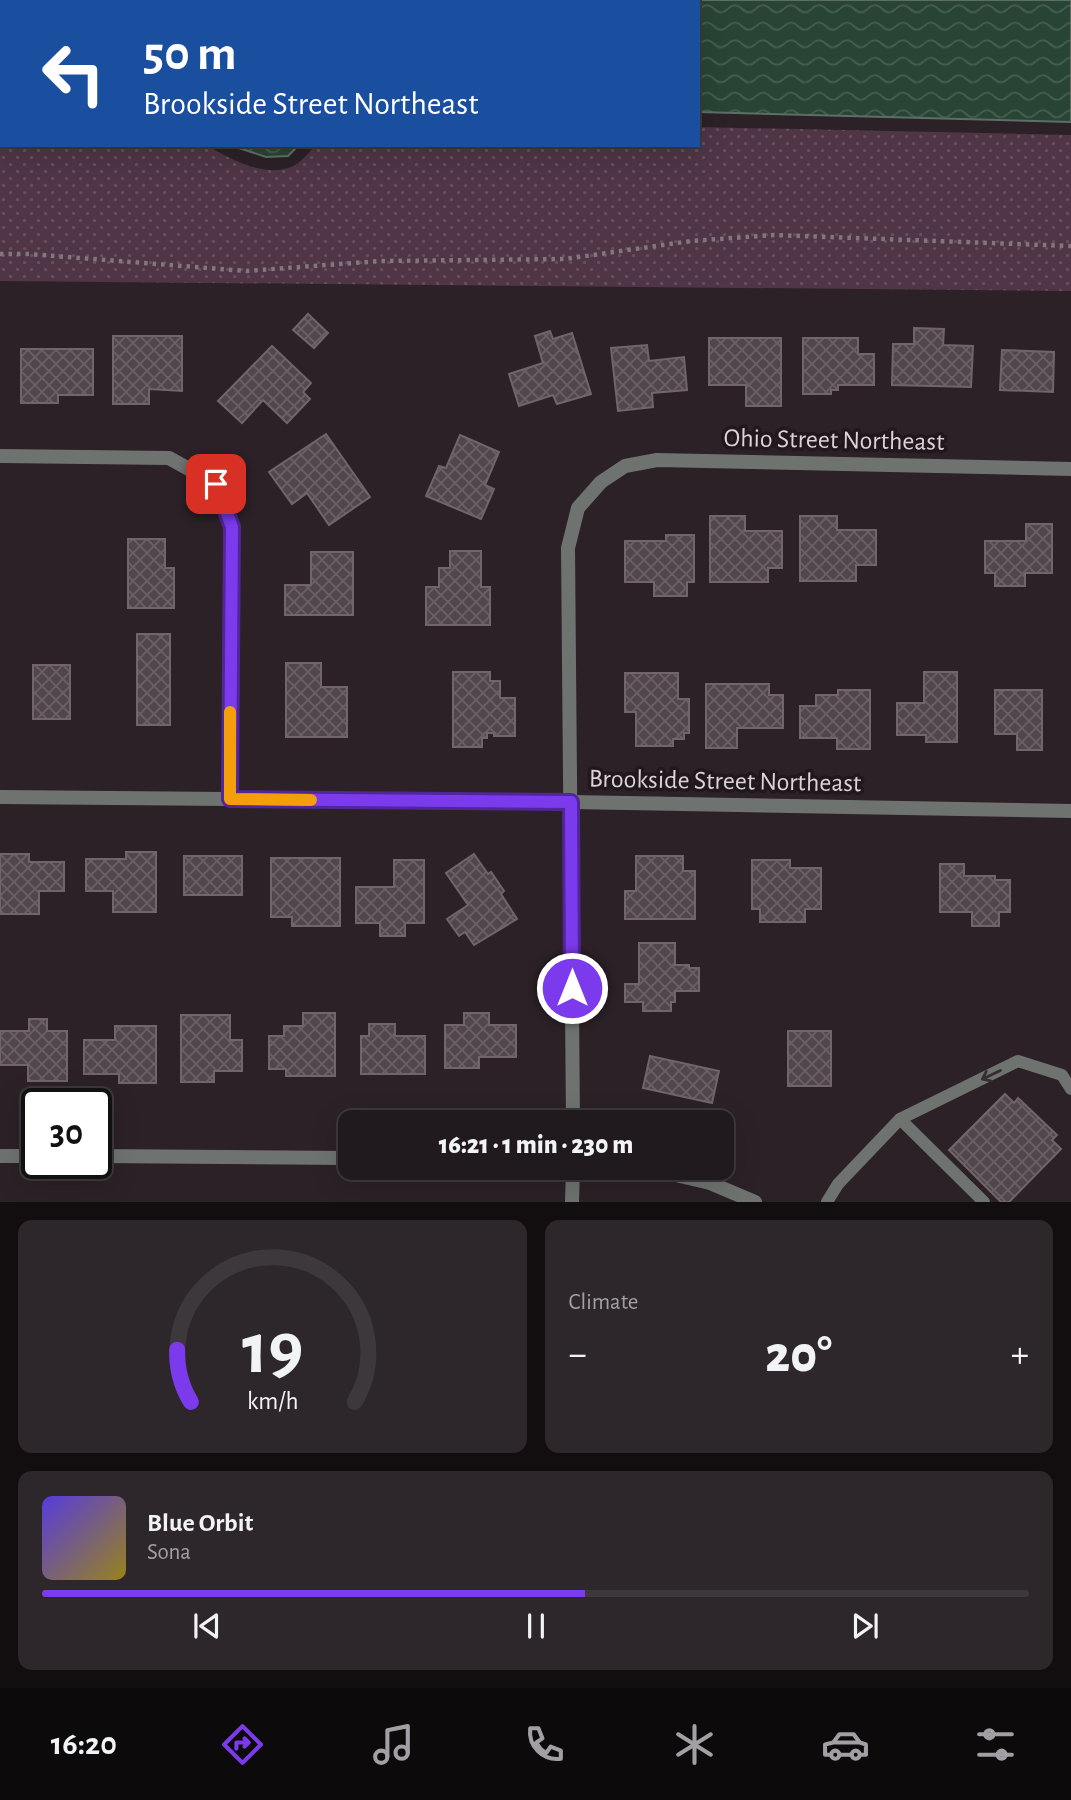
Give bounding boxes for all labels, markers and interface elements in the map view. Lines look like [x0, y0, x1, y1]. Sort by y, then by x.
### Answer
icon: left [28, 28, 119, 119]
text: 50 m [143, 30, 237, 79]
text: Brookside Street Northeast [143, 88, 478, 120]
street label: Ohio Street Northeast [723, 425, 945, 455]
pin [186, 454, 246, 514]
icon: arrive [197, 465, 235, 503]
street label: Brookside Street Northeast [589, 766, 861, 796]
position arrow [535, 951, 609, 1025]
one-way arrow [981, 1068, 1002, 1082]
speed limit sign: 30 [21, 1088, 112, 1179]
text: 16:21 · 1 min · 230 m [439, 1132, 633, 1158]
text: Climate [569, 1291, 638, 1314]
text: 19 [242, 1315, 303, 1388]
text: 20° [765, 1329, 832, 1381]
text: − [569, 1336, 587, 1374]
text: + [1011, 1336, 1029, 1374]
text: km/h [246, 1389, 298, 1414]
text: Blue Orbit [147, 1510, 253, 1536]
text: Sona [147, 1541, 191, 1564]
icon: previous [188, 1607, 226, 1645]
icon: pause [517, 1607, 555, 1645]
icon: next [846, 1607, 884, 1645]
icon: directions [218, 1720, 267, 1769]
icon: music [369, 1720, 418, 1769]
icon: phone [520, 1720, 569, 1769]
icon: climate [670, 1720, 719, 1769]
icon: car [821, 1720, 870, 1769]
icon: filters [971, 1720, 1020, 1769]
text: 16:20 [51, 1728, 117, 1760]

